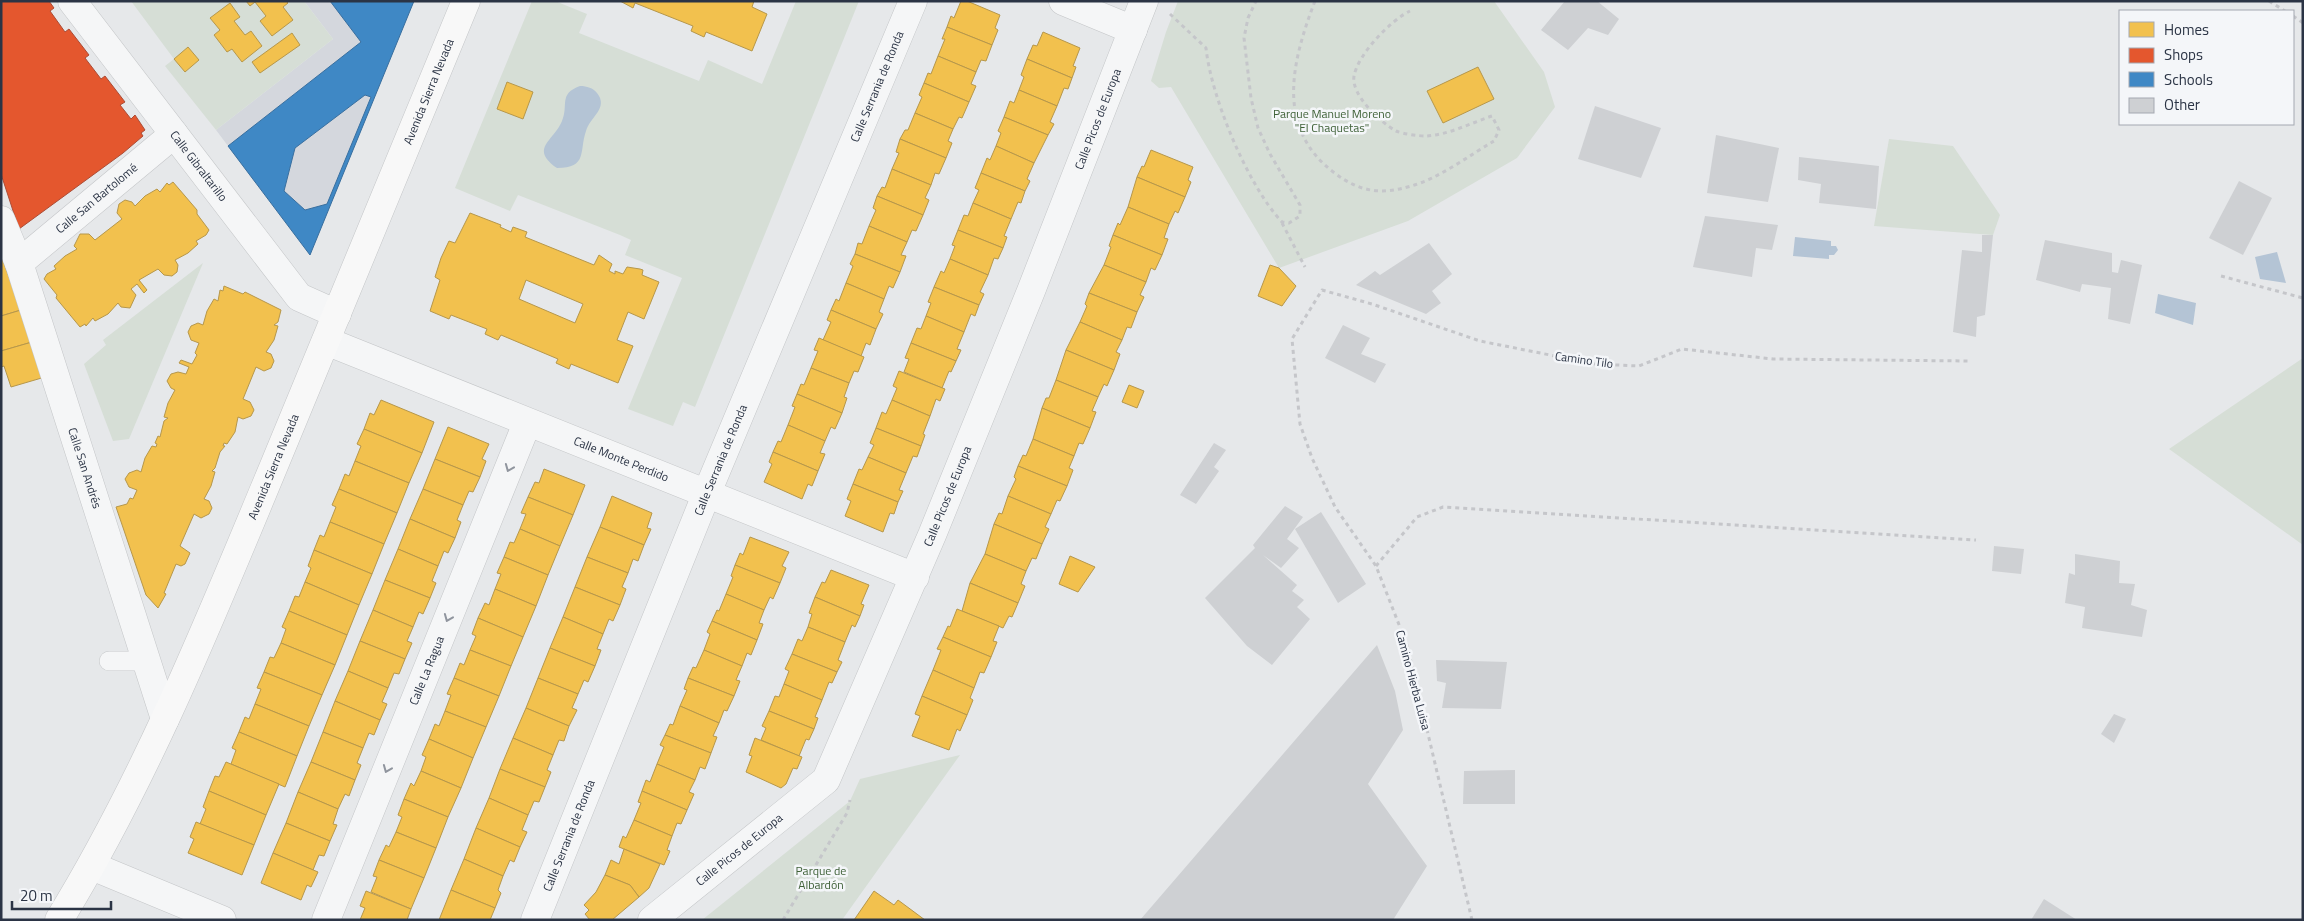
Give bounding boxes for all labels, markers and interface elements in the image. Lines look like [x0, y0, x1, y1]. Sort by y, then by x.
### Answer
legend [2119, 10, 2294, 125]
text: Homes [2164, 18, 2209, 41]
street label: Calle Serrania de Ronda [845, 28, 908, 145]
street label: Avenida Sierra Nevada [398, 36, 459, 147]
text: Shops [2164, 43, 2203, 66]
street label: Calle Picos de Europa [1069, 66, 1126, 172]
text: Schools [2164, 68, 2213, 91]
text: Other [2164, 93, 2200, 116]
park label: Parque Manuel Moreno "El Chaquetas" [1273, 104, 1391, 137]
street label: Calle Gibraltarillo [166, 126, 232, 205]
street label: Calle San Bartolomé [51, 158, 142, 238]
street label: Camino Tilo [1554, 346, 1614, 373]
street label: Calle Serrania de Ronda [689, 401, 752, 518]
street label: Avenida Sierra Nevada [243, 411, 304, 522]
street label: Calle San Andrés [63, 425, 107, 511]
street label: Calle Monte Perdido [571, 431, 672, 486]
street label: Calle Picos de Europa [918, 443, 976, 549]
one-way arrow [505, 463, 516, 472]
one-way arrow [444, 614, 454, 622]
street label: Camino Hierba Luisa [1391, 628, 1436, 732]
street label: Calle La Ragua [404, 633, 449, 708]
one-way arrow [383, 764, 393, 773]
street label: Calle Serrania de Ronda [537, 777, 600, 894]
street label: Calle Picos de Europa [691, 808, 787, 890]
park label: Parque de Albardón [796, 861, 846, 894]
scale bar [12, 878, 111, 910]
text: 20 m [20, 884, 53, 907]

